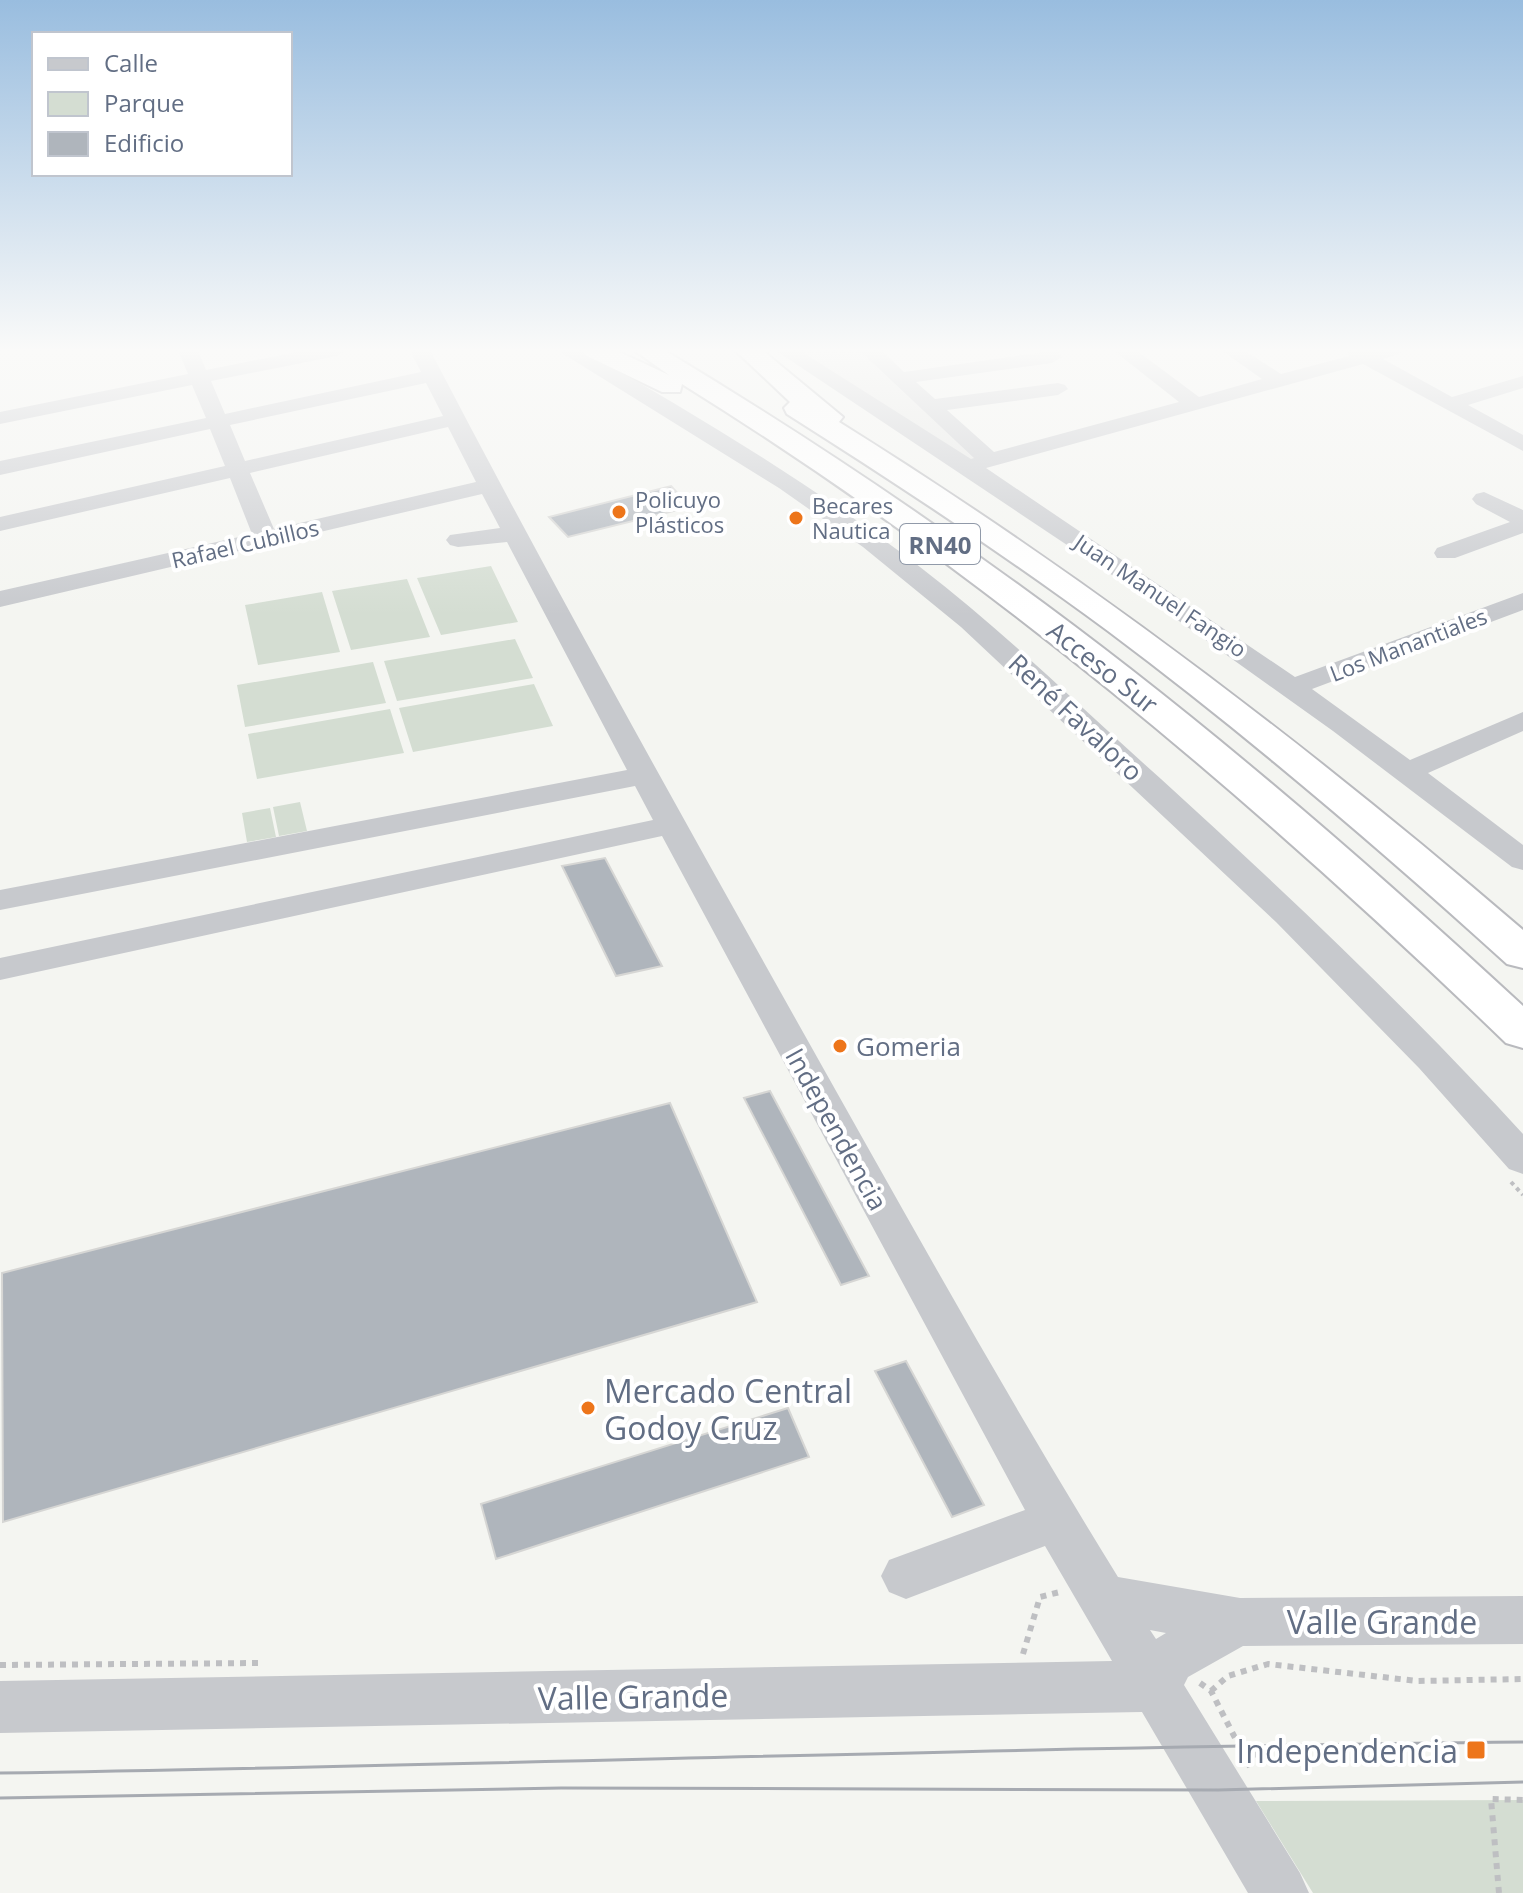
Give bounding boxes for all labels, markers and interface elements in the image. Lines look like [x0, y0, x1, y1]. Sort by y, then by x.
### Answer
legend [32, 32, 292, 176]
text: Calle [104, 46, 158, 79]
text: Parque [104, 86, 184, 119]
text: Edificio [104, 126, 184, 159]
place label: Policuyo Plásticos [635, 484, 724, 539]
place label: Becares Nautica [812, 490, 893, 545]
marker: Policuyo Plásticos [610, 503, 628, 521]
marker: Becares Nautica [787, 509, 805, 527]
street label: Rafael Cubillos [168, 511, 322, 575]
road number: RN40 [900, 524, 980, 564]
street label: Juan Manuel Fangio [1068, 525, 1253, 664]
street label: Los Manantiales [1325, 600, 1491, 688]
street label: Acceso Sur [1040, 612, 1166, 722]
street label: René Favaloro [1001, 645, 1151, 789]
place label: Gomeria [856, 1028, 961, 1064]
marker: Gomeria [831, 1037, 849, 1055]
street label: Independencia [778, 1042, 896, 1216]
place label: Mercado Central Godoy Cruz [604, 1369, 852, 1449]
marker: Mercado Central Godoy Cruz [579, 1399, 597, 1417]
street label: Valle Grande [1287, 1600, 1477, 1643]
street label: Valle Grande [537, 1673, 729, 1719]
place label: Independencia [1236, 1729, 1458, 1772]
marker: Independencia [1465, 1739, 1487, 1761]

